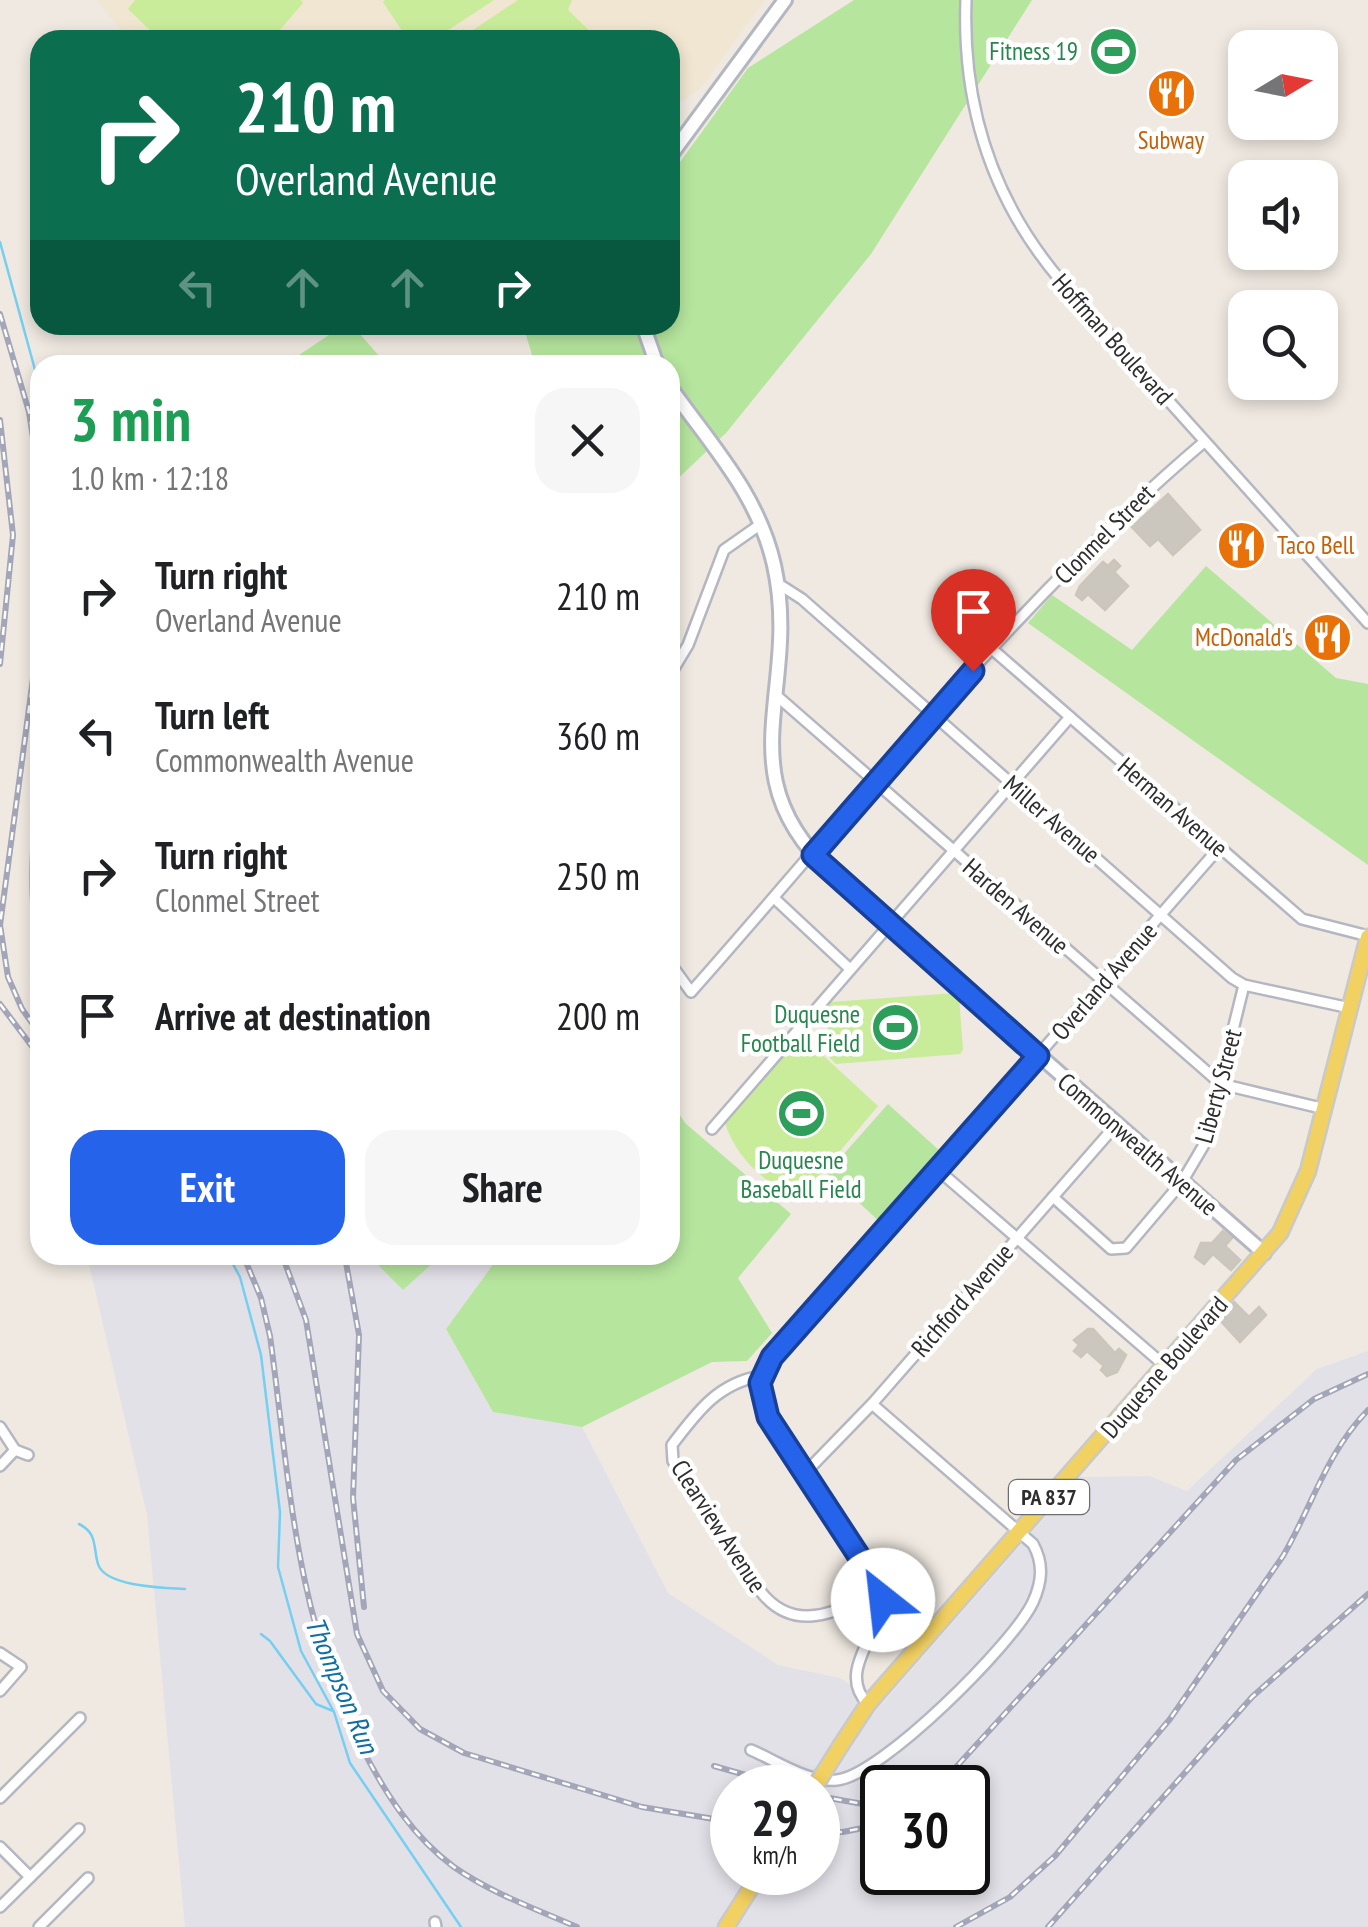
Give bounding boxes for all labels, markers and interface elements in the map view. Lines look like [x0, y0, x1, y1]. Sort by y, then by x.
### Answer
sports icon: Fitness 19 [1087, 25, 1139, 77]
north arrow [1228, 30, 1338, 140]
map controls [1228, 30, 1338, 400]
place label: Fitness 19 [989, 35, 1078, 67]
text: 210 m [235, 61, 396, 151]
restaurant icon: Subway [1145, 68, 1197, 120]
icon: right [70, 70, 200, 200]
place label: Subway [1138, 124, 1205, 156]
text: Overland Avenue [235, 149, 497, 207]
button: sound [1228, 160, 1338, 270]
icon: left [170, 260, 225, 315]
icon: ahead [275, 260, 330, 315]
icon: ahead [380, 260, 435, 315]
icon: right [485, 260, 540, 315]
street label: Hoffman Boulevard [1046, 267, 1180, 411]
button: search [1228, 290, 1338, 400]
text: 3 min [70, 380, 191, 458]
button: close [535, 388, 640, 493]
text: 1.0 km · 12:18 [70, 457, 229, 499]
street label: Clonmel Street [1047, 477, 1161, 591]
restaurant icon: Taco Bell [1216, 519, 1268, 571]
place label: Taco Bell [1277, 529, 1355, 561]
text: Turn right [155, 550, 287, 599]
icon: right [70, 568, 125, 623]
pin [931, 569, 1016, 672]
text: 210 m [556, 571, 640, 620]
icon: arrive [946, 584, 1001, 639]
text: Overland Avenue [155, 599, 342, 641]
restaurant icon: McDonald's [1302, 611, 1354, 663]
place label: McDonald's [1195, 621, 1293, 653]
text: Turn left [155, 690, 269, 739]
icon: left [70, 708, 125, 763]
text: 360 m [556, 711, 640, 760]
text: Commonwealth Avenue [155, 739, 414, 781]
street label: Herman Avenue [1111, 750, 1235, 864]
street label: Miller Avenue [997, 768, 1107, 870]
text: Turn right [155, 830, 287, 879]
icon: right [70, 848, 125, 903]
text: 250 m [556, 851, 640, 900]
street label: Harden Avenue [956, 851, 1076, 961]
text: Clonmel Street [155, 879, 320, 921]
street label: Overland Avenue [1044, 915, 1164, 1047]
icon: arrive [70, 988, 125, 1043]
text: Arrive at destination [155, 991, 431, 1040]
text: 200 m [556, 991, 640, 1040]
place label: Duquesne Football Field [741, 998, 860, 1059]
sports icon: Duquesne Football Field [869, 1002, 921, 1054]
street label: Liberty Street [1187, 1025, 1249, 1147]
street label: Commonwealth Avenue [1051, 1066, 1225, 1222]
sports icon: Duquesne Baseball Field [775, 1088, 827, 1140]
button: Exit [70, 1130, 345, 1245]
button: Share [365, 1130, 640, 1245]
place label: Duquesne Baseball Field [740, 1144, 862, 1205]
street label: Richford Avenue [904, 1237, 1020, 1363]
street label: Duquesne Boulevard [1094, 1290, 1234, 1444]
street label: Clearview Avenue [664, 1454, 774, 1598]
road number: PA 837 [1009, 1480, 1089, 1514]
position arrow [831, 1548, 935, 1652]
water label: Thompson Run [297, 1611, 388, 1760]
speed limit sign: 30 [860, 1765, 990, 1895]
text: 29 [751, 1785, 799, 1850]
text: km/h [753, 1839, 797, 1871]

